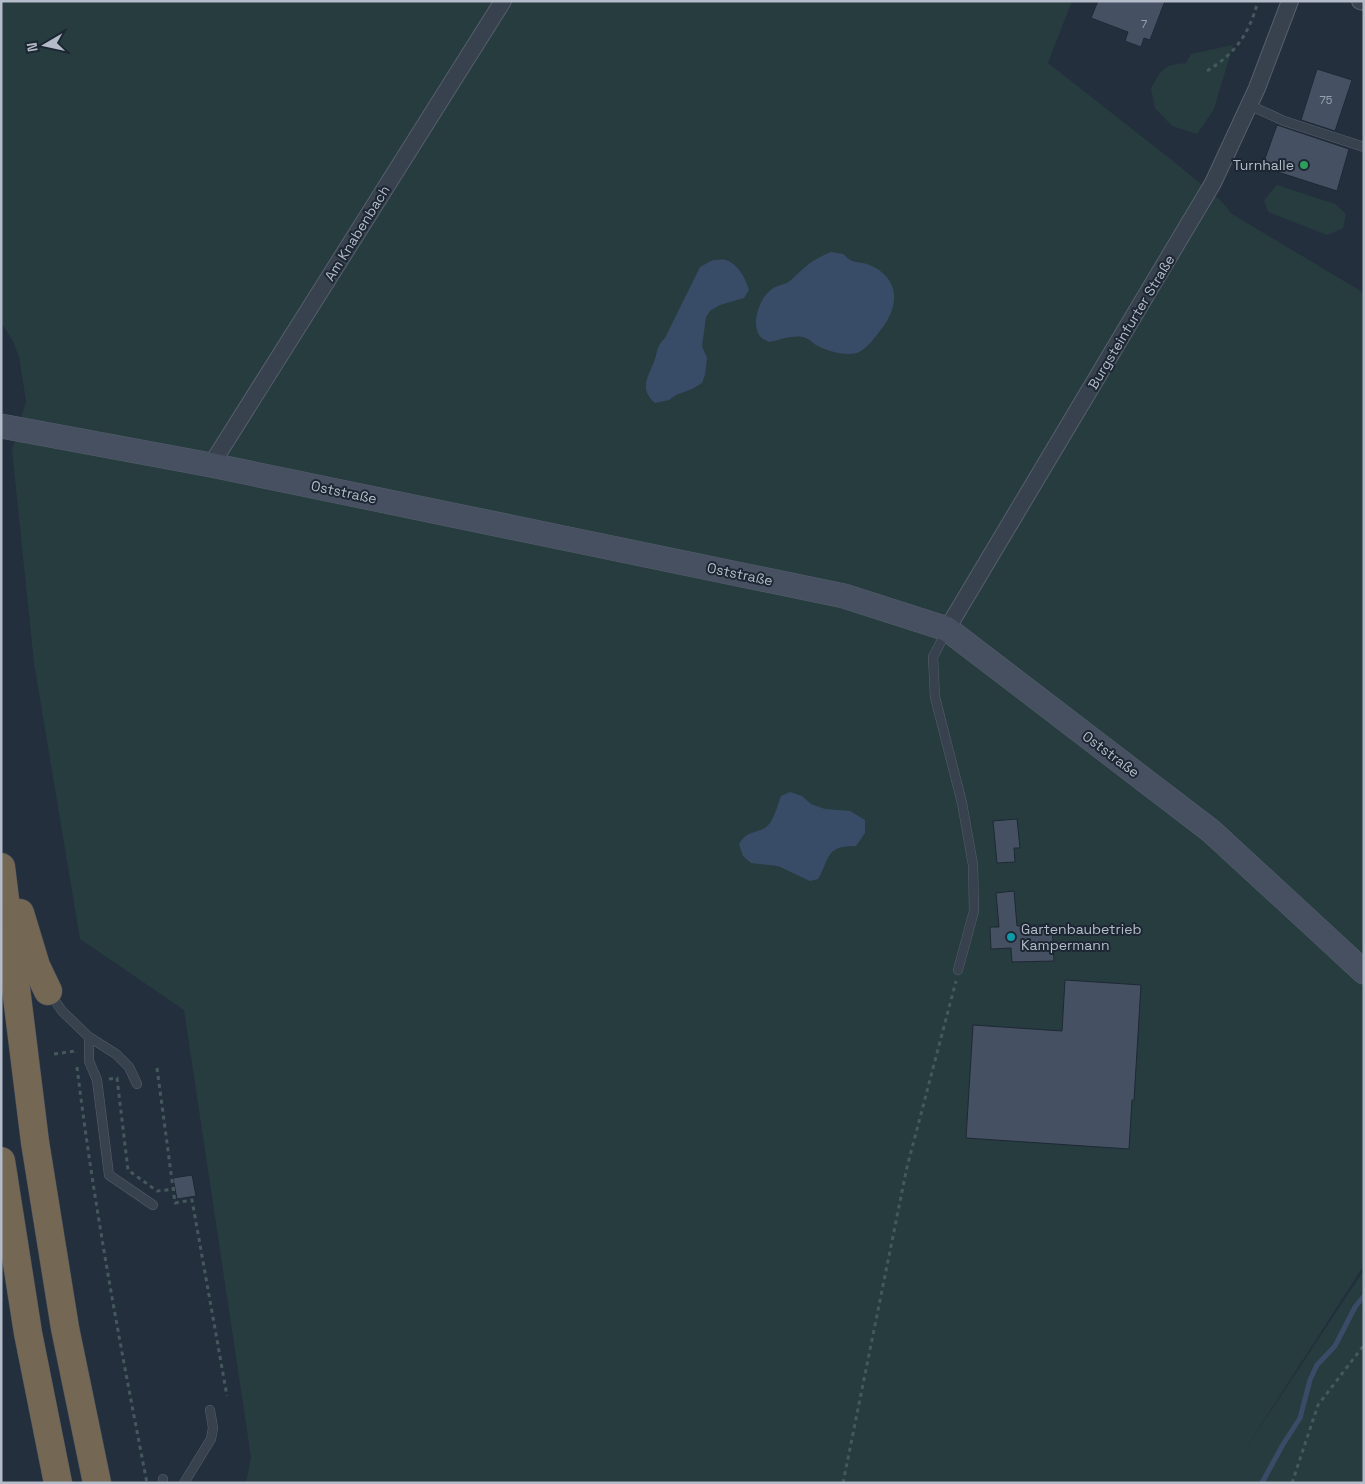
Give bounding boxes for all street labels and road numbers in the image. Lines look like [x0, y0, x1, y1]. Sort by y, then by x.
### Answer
street label: Am Knabenbach [320, 182, 394, 284]
street label: Burgsteinfurter Straße [1084, 251, 1178, 393]
street label: Oststraße [309, 476, 379, 508]
street label: Oststraße [705, 558, 775, 590]
street label: Oststraße [1079, 727, 1143, 781]

